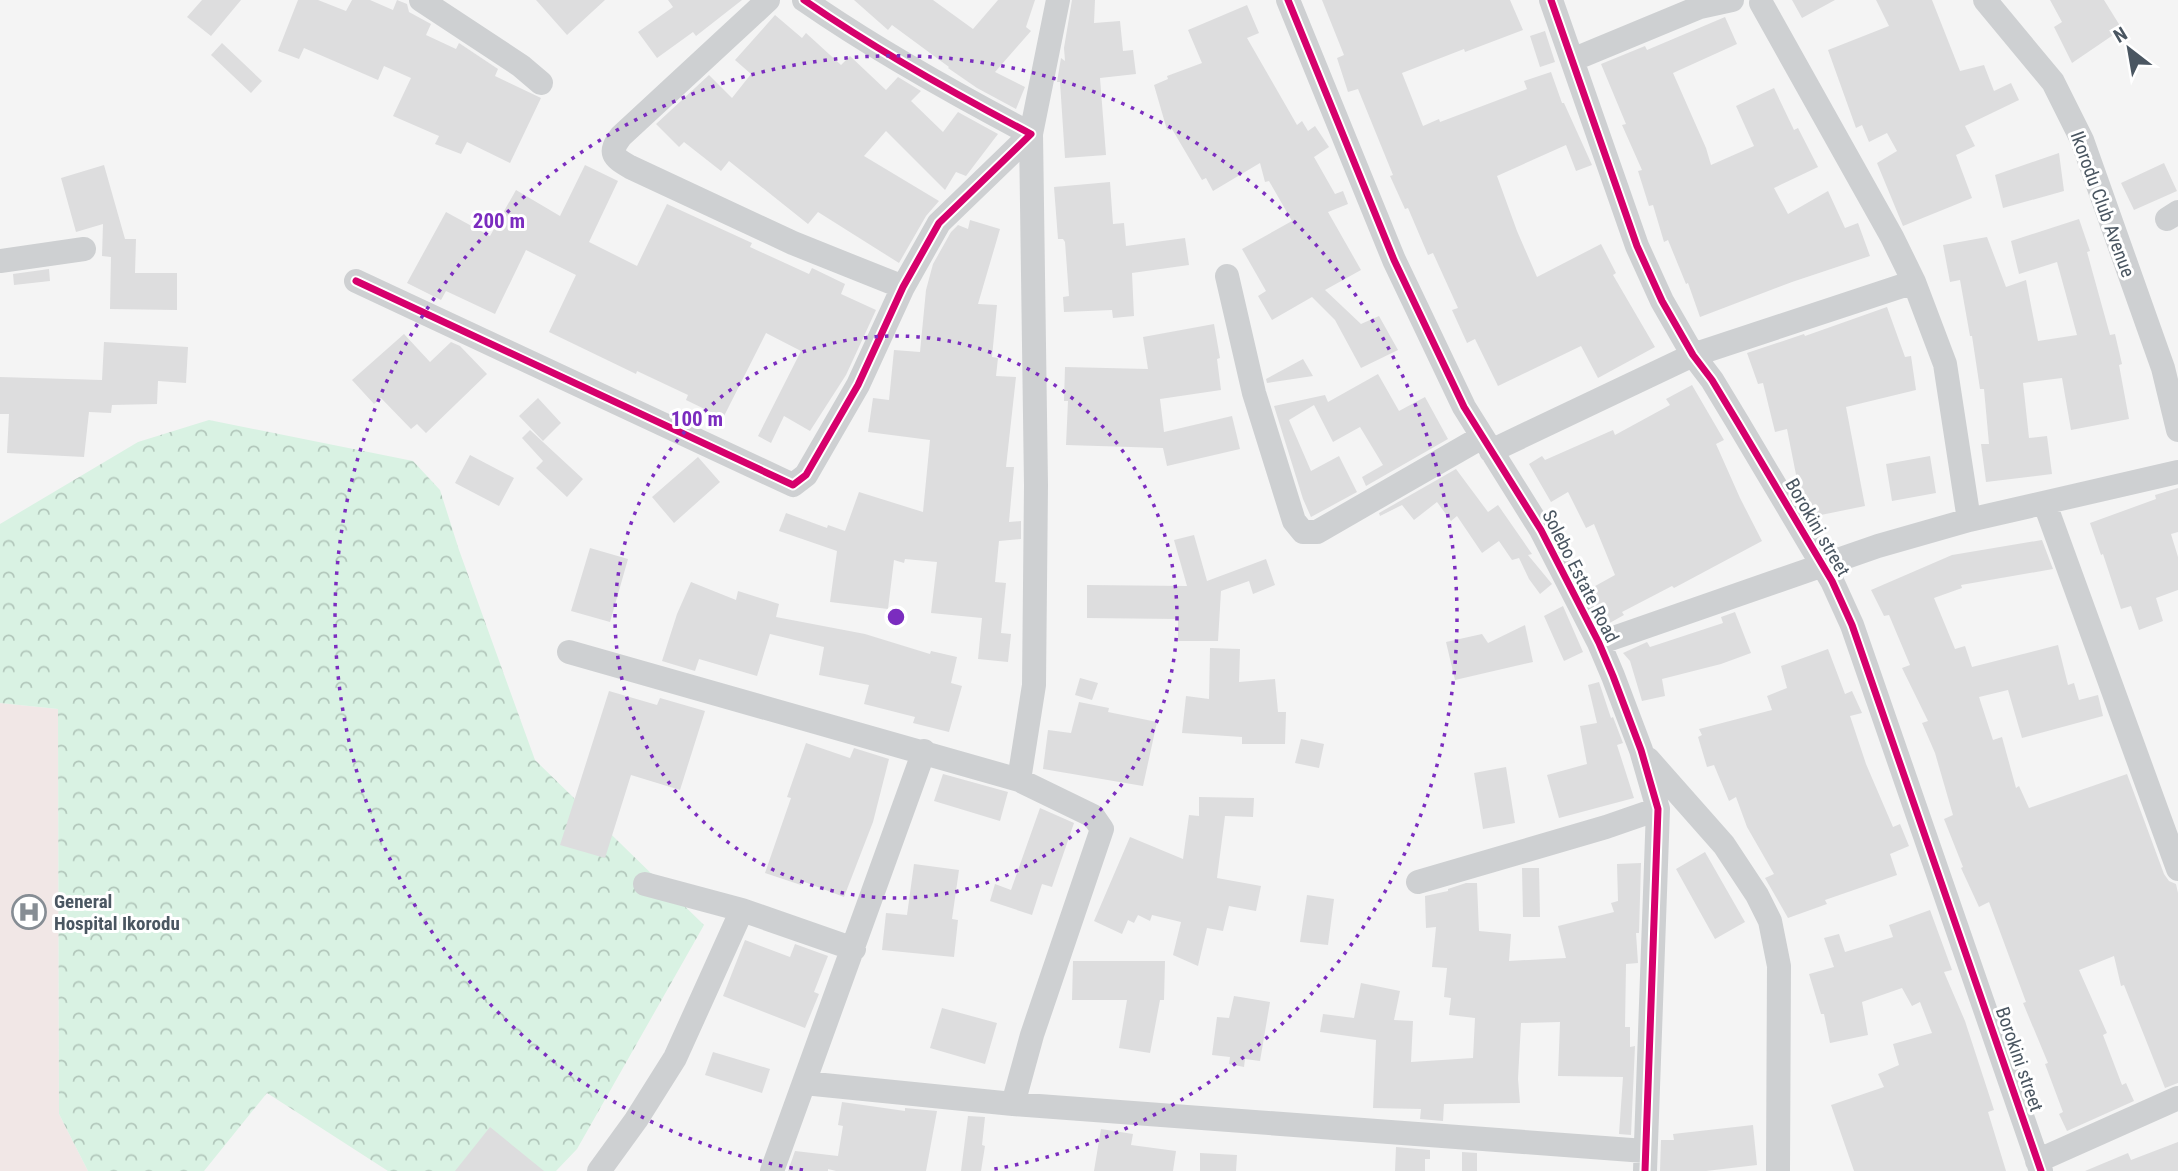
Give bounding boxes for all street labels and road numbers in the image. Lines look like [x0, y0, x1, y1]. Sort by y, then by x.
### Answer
street label: Ikorodu Club Avenue [2065, 128, 2140, 280]
street label: Borokini street [1780, 474, 1855, 580]
street label: Solebo Estate Road [1537, 506, 1624, 646]
street label: Borokini street [1991, 1004, 2048, 1115]

